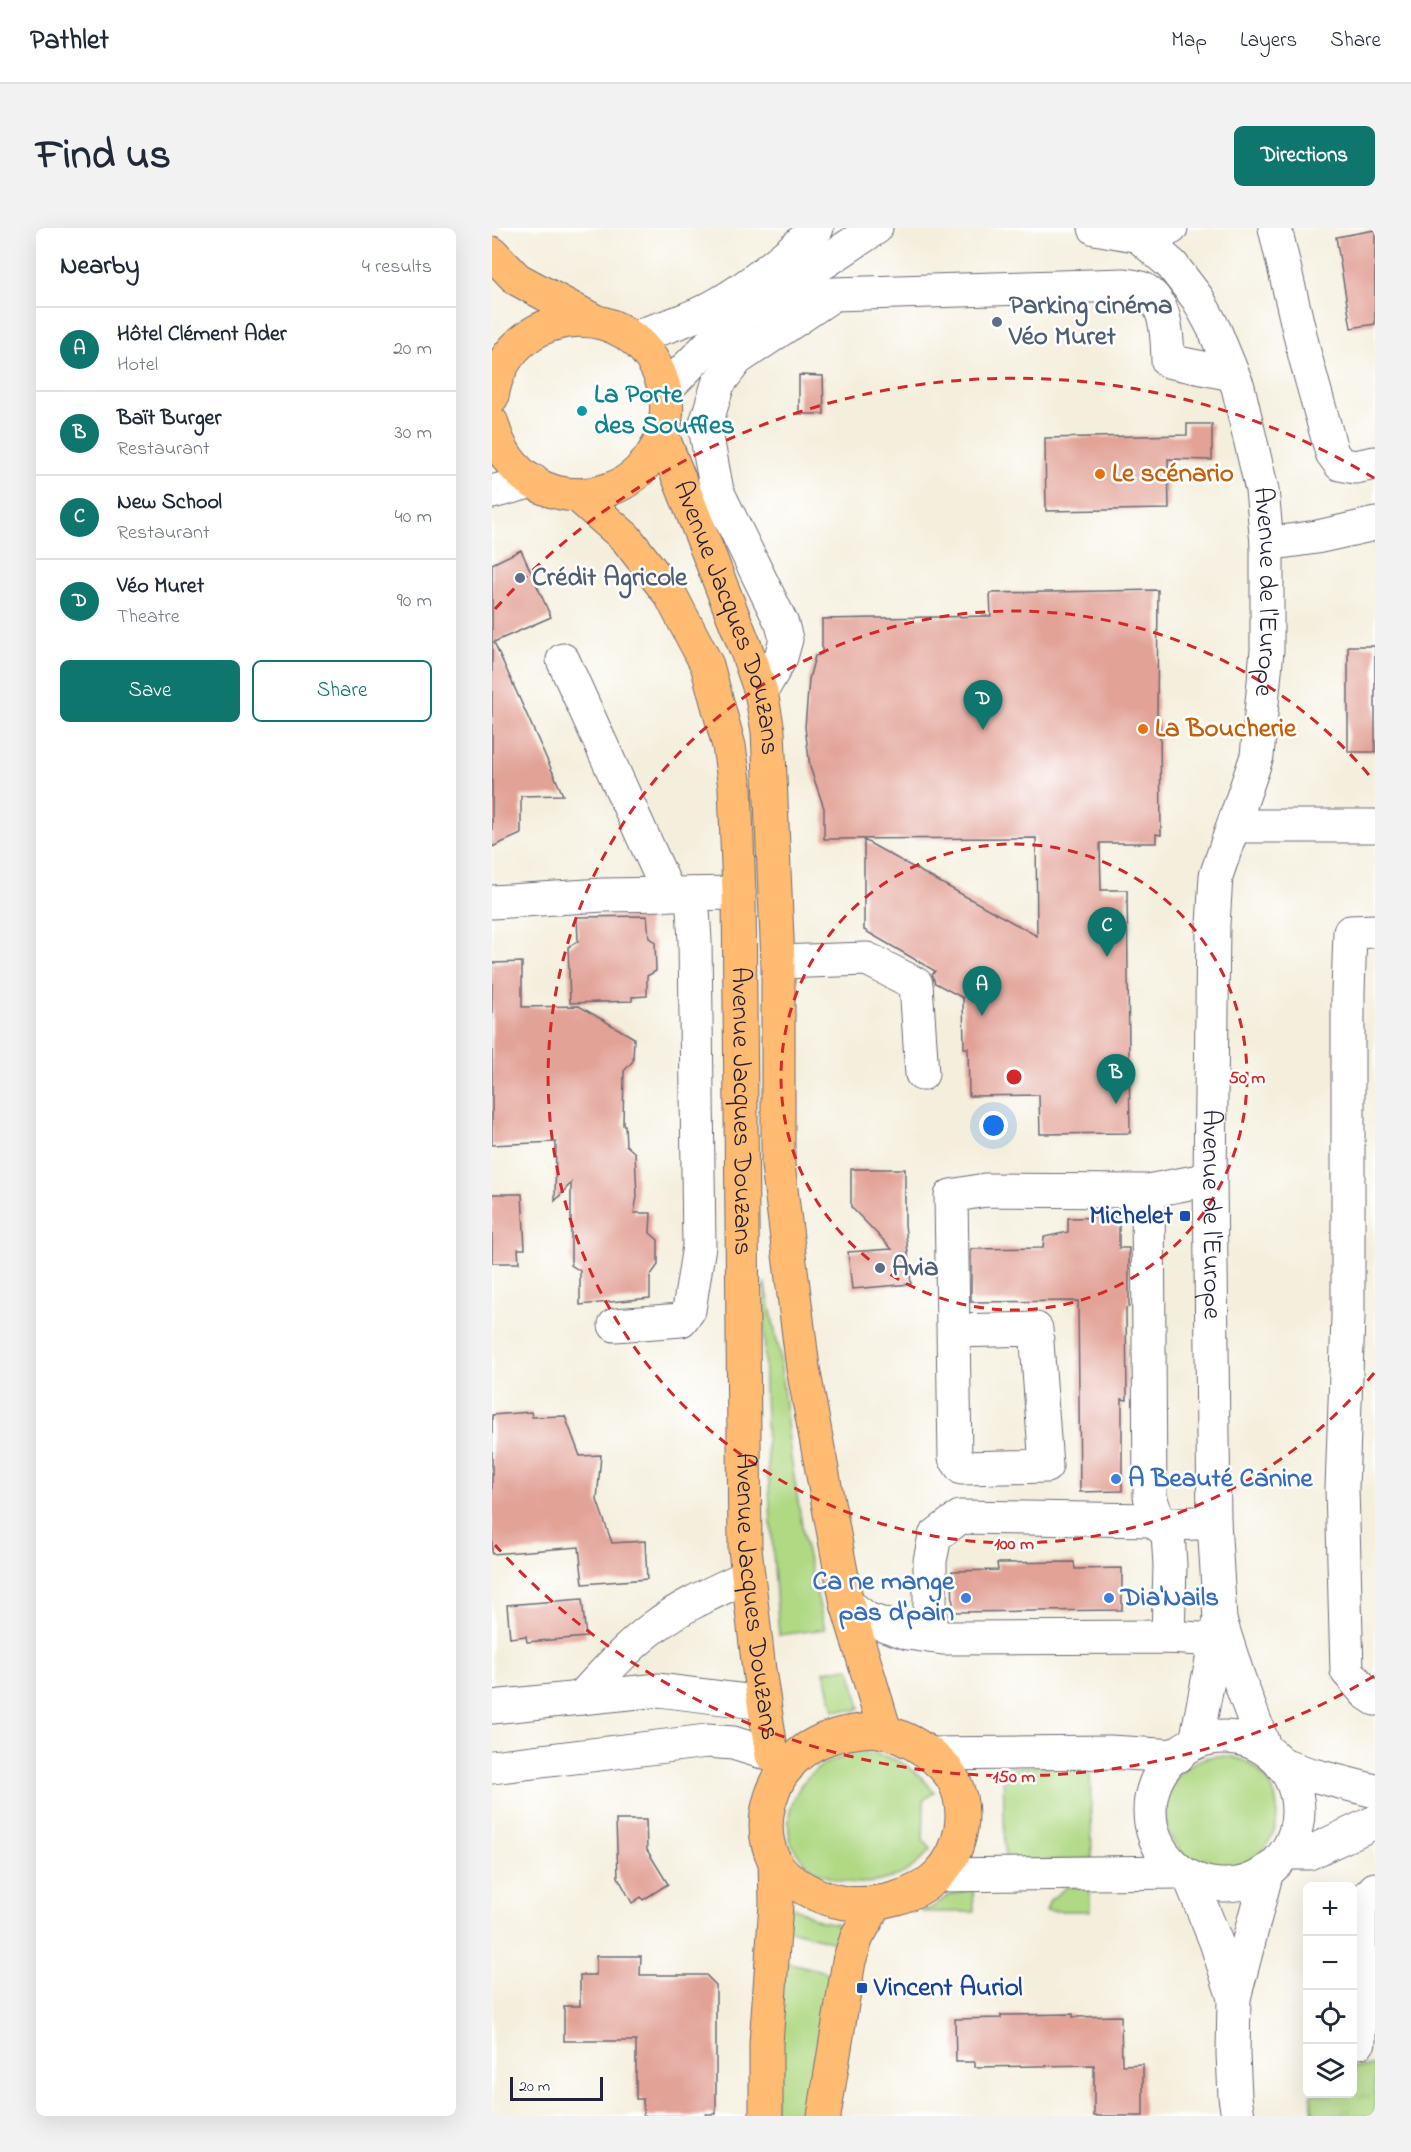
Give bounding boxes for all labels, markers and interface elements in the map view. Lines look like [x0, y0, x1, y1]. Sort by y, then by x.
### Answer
text: Pathlet [30, 21, 109, 62]
text: Map [1171, 26, 1207, 56]
text: Layers [1240, 26, 1297, 56]
text: Share [1330, 26, 1381, 56]
text: Find us [36, 126, 171, 187]
button: Directions [1234, 126, 1375, 186]
text: Nearby [60, 248, 139, 286]
text: 4 results [362, 253, 432, 282]
place label: Parking cinéma Véo Muret [1008, 287, 1173, 357]
marker: Parking cinéma Véo Muret [990, 315, 1004, 329]
text: Hôtel Clément Ader [117, 319, 287, 351]
text: A [73, 335, 86, 364]
text: 20 m [393, 335, 432, 364]
text: Hotel [117, 351, 158, 380]
place label: La Porte des Souffles [594, 376, 735, 446]
text: Baït Burger [117, 403, 221, 435]
marker: La Porte des Souffles [575, 404, 589, 418]
text: B [73, 419, 86, 448]
text: 30 m [395, 419, 432, 448]
text: Restaurant [117, 435, 210, 464]
place label: Le scénario [1112, 455, 1234, 494]
marker: Le scénario [1093, 467, 1107, 481]
street label: Avenue Jacques Douzans [662, 475, 789, 756]
street label: Avenue de l'Europe [1242, 485, 1287, 699]
text: New School [117, 487, 222, 519]
text: C [74, 503, 85, 532]
text: 40 m [395, 503, 432, 532]
text: Restaurant [117, 519, 210, 548]
place label: Crédit Agricole [532, 559, 688, 599]
text: Véo Muret [117, 571, 204, 603]
marker: Crédit Agricole [513, 571, 527, 585]
text: D [72, 587, 87, 616]
text: 90 m [397, 587, 432, 616]
text: Theatre [117, 603, 180, 632]
button: Save [60, 660, 240, 722]
button: Share [252, 660, 432, 722]
pin: D [964, 680, 1002, 730]
place label: La Boucherie [1155, 710, 1297, 749]
marker: La Boucherie [1136, 722, 1150, 736]
pin: C [1088, 908, 1126, 957]
pin: A [962, 966, 1002, 1016]
street label: Avenue Jacques Douzans [720, 967, 762, 1256]
pin: B [1096, 1054, 1136, 1104]
text: 50 m [1229, 1066, 1265, 1092]
centre of rings [1004, 1067, 1024, 1087]
street label: Avenue de l'Europe [1190, 1109, 1231, 1320]
your location [979, 1111, 1008, 1140]
place label: Michelet [1089, 1197, 1174, 1236]
marker: Michelet [1178, 1209, 1192, 1223]
place label: Avia [892, 1249, 939, 1288]
marker: Avia [873, 1261, 887, 1275]
street label: Avenue Jacques Douzans [725, 1453, 789, 1743]
place label: A Beauté Canine [1128, 1460, 1313, 1499]
marker: A Beauté Canine [1109, 1472, 1123, 1486]
text: 100 m [994, 1532, 1034, 1558]
place label: Ca ne mange pas d'pain [813, 1563, 955, 1633]
place label: Dia'Nails [1119, 1579, 1219, 1618]
marker: Ca ne mange pas d'pain [959, 1591, 973, 1605]
marker: Dia'Nails [1102, 1591, 1116, 1605]
text: 150 m [993, 1765, 1035, 1791]
map controls [1303, 1882, 1357, 2098]
button: + [1303, 1882, 1357, 1936]
button: − [1303, 1936, 1357, 1990]
place label: Vincent Auriol [873, 1969, 1022, 2008]
marker: Vincent Auriol [855, 1981, 869, 1995]
button: locate [1303, 1990, 1357, 2044]
button: layers [1303, 2044, 1357, 2098]
scale bar [510, 2074, 603, 2102]
text: 20 m [519, 2075, 550, 2099]

